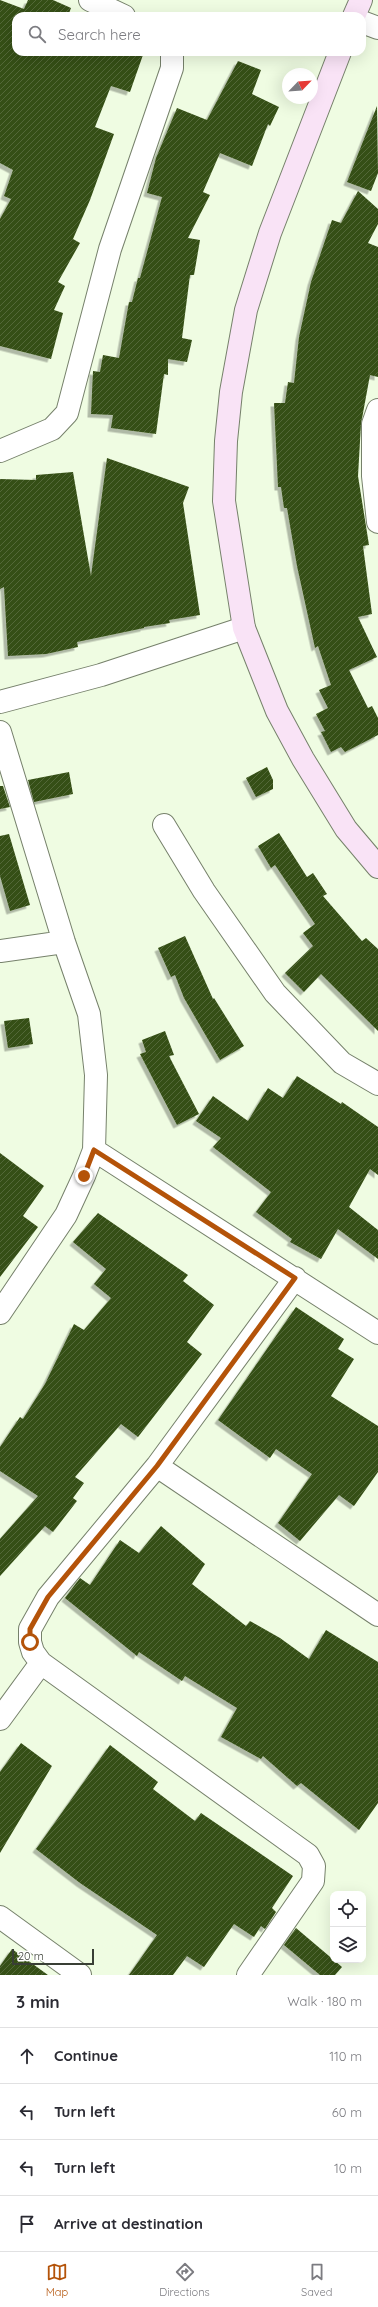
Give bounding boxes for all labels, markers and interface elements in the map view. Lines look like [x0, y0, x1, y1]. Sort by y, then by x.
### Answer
search box [12, 12, 366, 56]
icon: search [26, 23, 48, 45]
text: Search here [58, 25, 141, 44]
north arrow [282, 68, 318, 104]
route end [75, 1167, 93, 1185]
route start [21, 1633, 39, 1651]
map controls [330, 1891, 366, 1963]
button: locate [330, 1891, 366, 1927]
button: layers [330, 1927, 366, 1963]
scale bar [12, 1947, 94, 1966]
text: 20 m [18, 1949, 44, 1963]
text: 3 min [16, 1991, 60, 2012]
text: Walk · 180 m [287, 1993, 362, 2009]
icon: ahead [16, 2045, 38, 2067]
text: Continue [54, 2046, 118, 2065]
text: 110 m [329, 2048, 362, 2064]
icon: left [16, 2101, 38, 2123]
text: Turn left [54, 2102, 116, 2121]
text: 60 m [332, 2104, 362, 2120]
icon: left [16, 2157, 38, 2179]
text: Turn left [54, 2158, 116, 2177]
text: 10 m [334, 2160, 362, 2176]
icon: arrive [16, 2213, 38, 2235]
text: Arrive at destination [54, 2214, 203, 2233]
tab: Map [46, 2261, 68, 2299]
tab: Directions [159, 2261, 210, 2299]
tab: Saved [301, 2261, 332, 2299]

